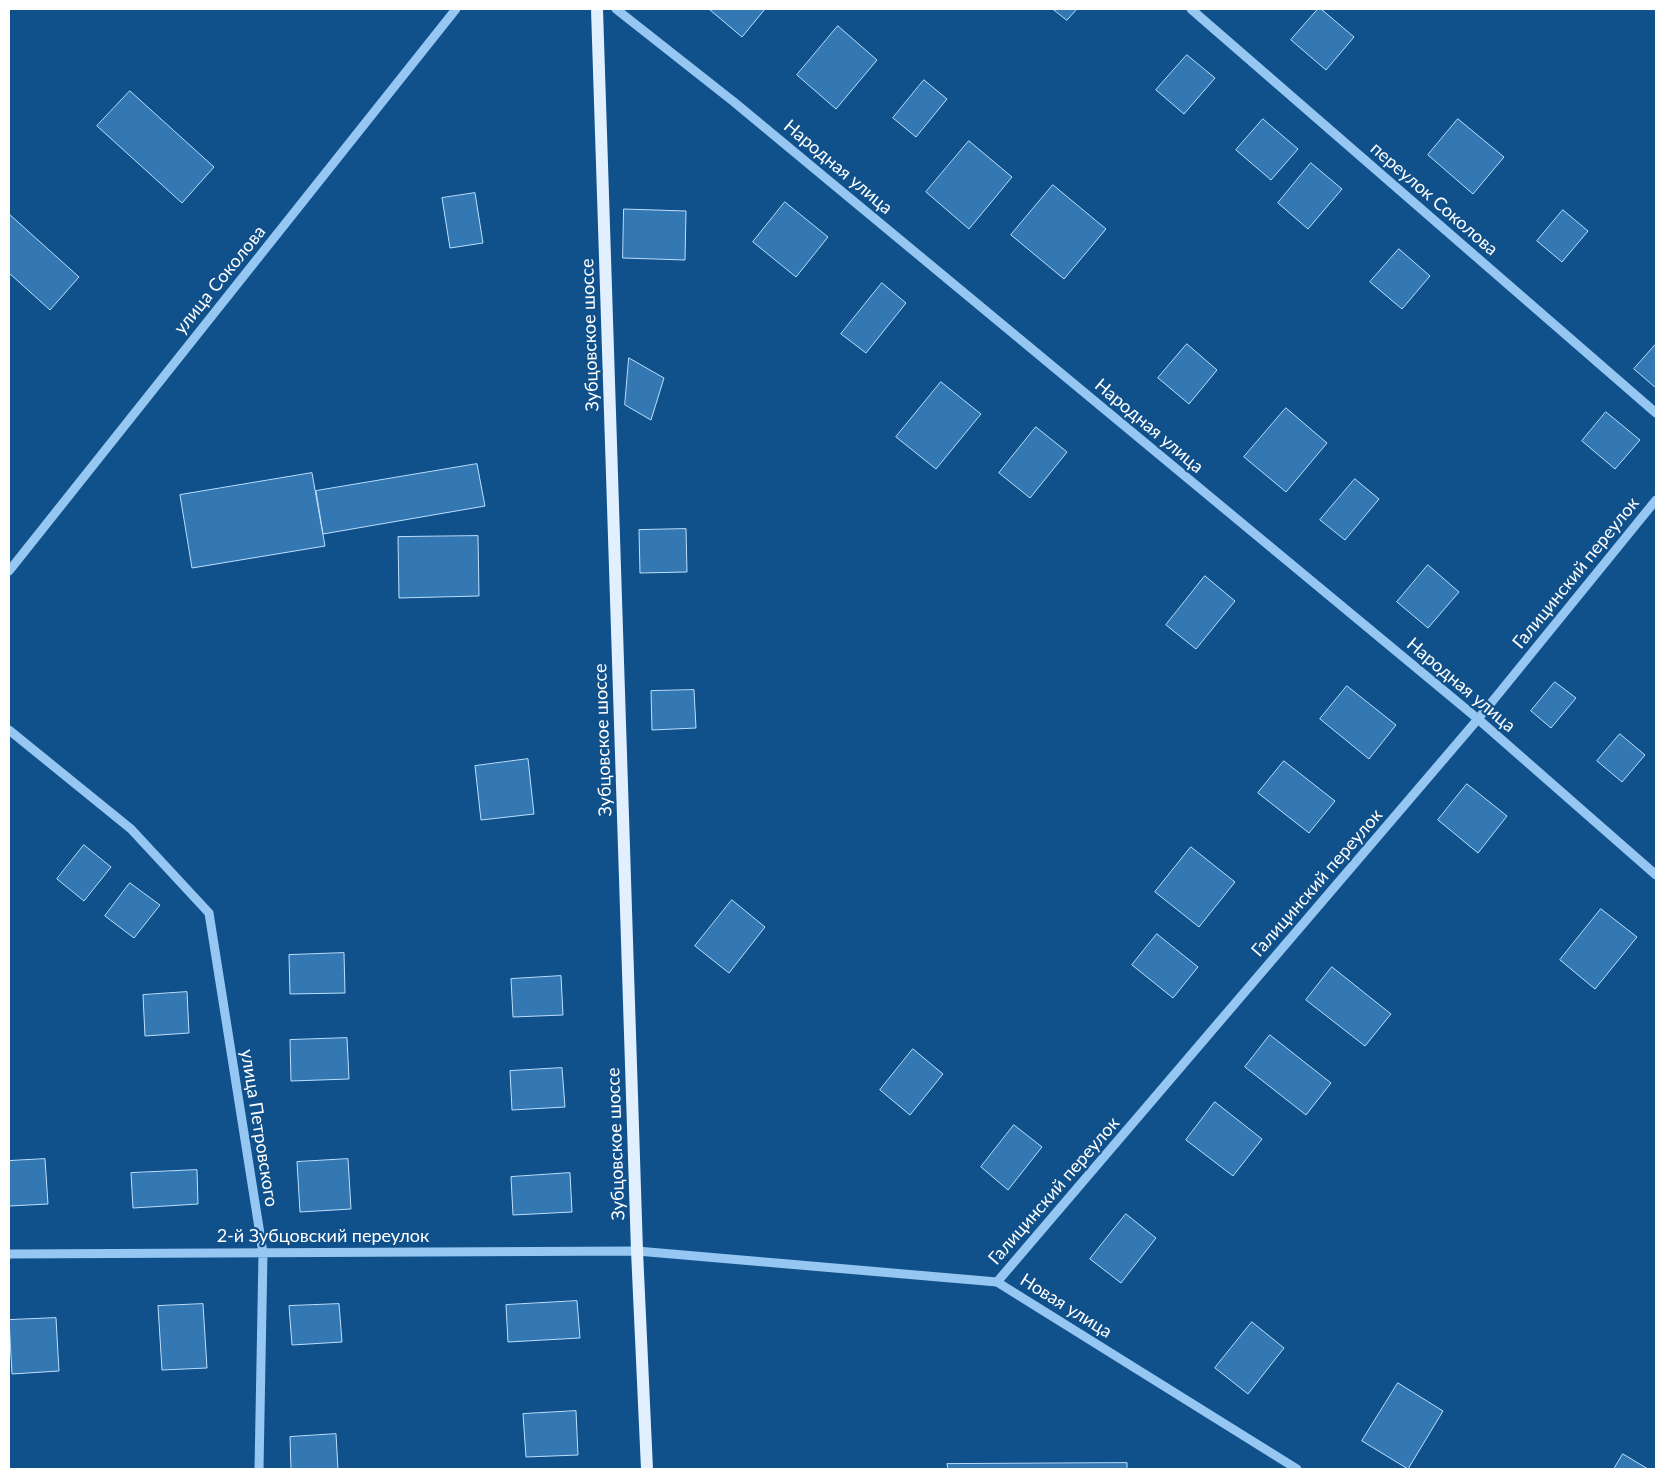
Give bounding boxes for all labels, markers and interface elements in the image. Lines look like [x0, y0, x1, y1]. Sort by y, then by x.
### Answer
street label: Народная улица [779, 115, 897, 219]
street label: переулок Соколова [1366, 138, 1502, 260]
street label: улица Соколова [170, 221, 270, 339]
street label: Зубцовское шоссе [577, 258, 603, 412]
street label: Народная улица [1090, 374, 1208, 478]
street label: Галицинский переулок [1508, 493, 1644, 653]
street label: Народная улица [1402, 633, 1520, 737]
street label: Зубцовское шоссе [590, 663, 616, 817]
street label: Галицинский переулок [1247, 805, 1387, 961]
street label: улица Петровского [236, 1048, 282, 1208]
street label: Зубцовское шоссе [603, 1067, 629, 1221]
street label: Галицинский переулок [984, 1113, 1124, 1269]
street label: 2-й Зубцовский переулок [217, 1225, 429, 1247]
street label: Новая улица [1016, 1269, 1116, 1343]

